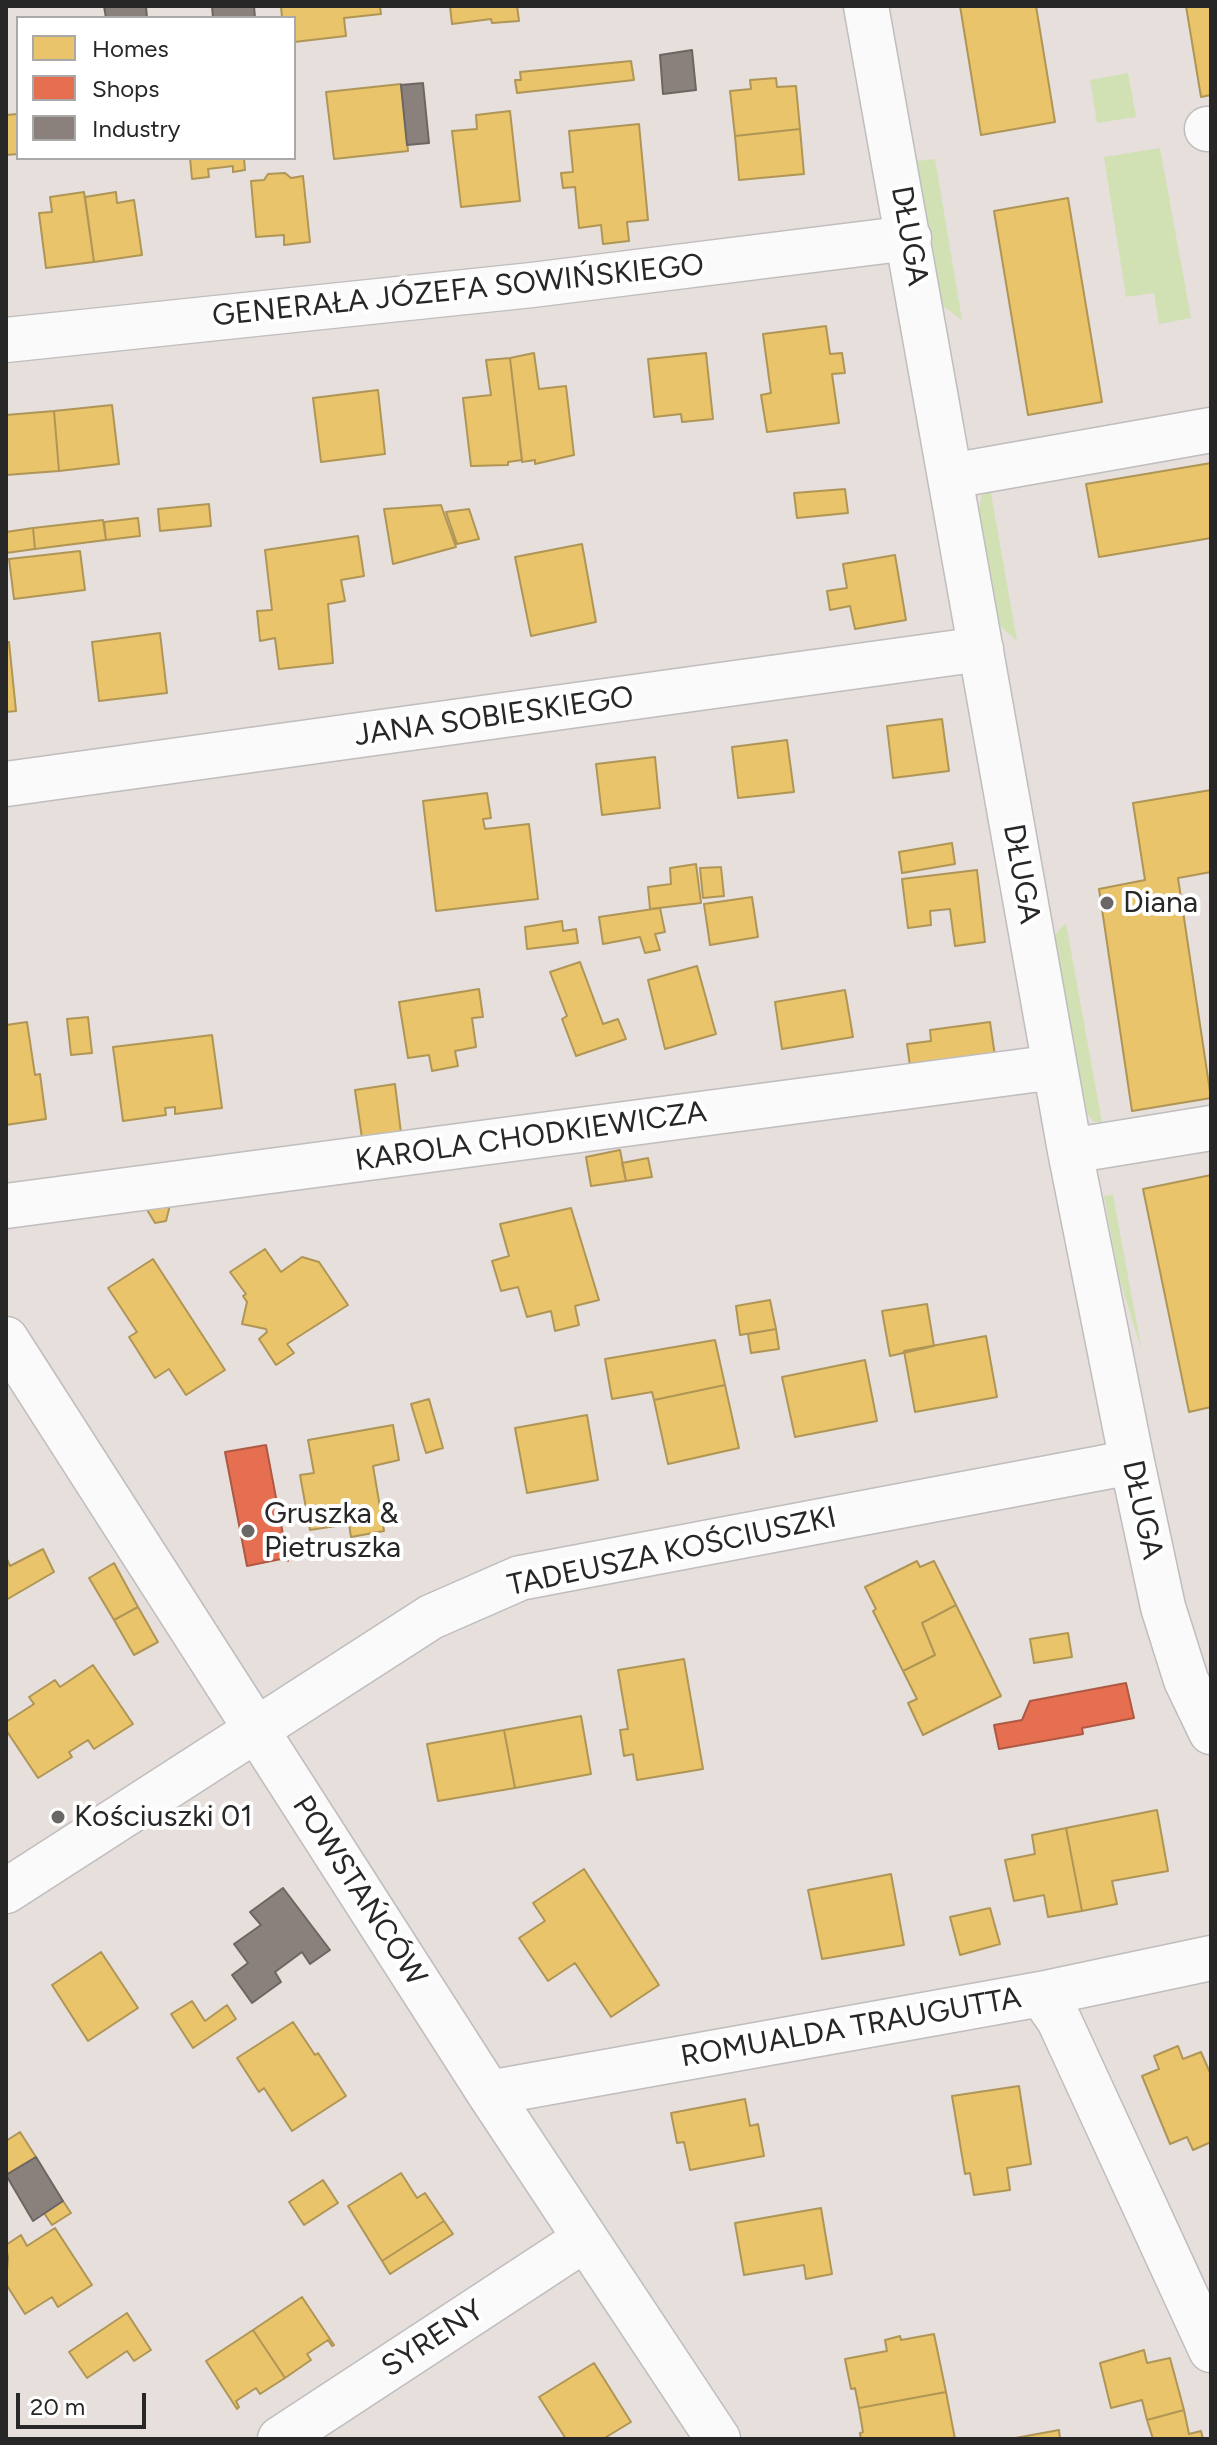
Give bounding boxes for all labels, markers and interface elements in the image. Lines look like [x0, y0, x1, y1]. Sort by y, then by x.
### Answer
legend [16, 16, 296, 160]
text: Homes [92, 34, 169, 63]
text: Shops [92, 74, 159, 103]
text: Industry [92, 114, 180, 143]
street label: DŁUGA [883, 183, 935, 289]
street label: GENERAŁA JÓZEFA SOWIŃSKIEGO [210, 247, 706, 335]
street label: JANA SOBIESKIEGO [352, 680, 636, 754]
street label: DŁUGA [995, 821, 1047, 927]
place label: Diana [1123, 885, 1198, 921]
marker: Diana [1098, 894, 1116, 912]
street label: KAROLA CHODKIEWICZA [353, 1095, 709, 1179]
street label: DŁUGA [1114, 1457, 1170, 1563]
place label: Gruszka & Pietruszka [264, 1496, 401, 1566]
street label: TADEUSZA KOŚCIUSZKI [504, 1500, 840, 1604]
marker: Gruszka & Pietruszka [239, 1522, 257, 1540]
street label: POWSTAŃCÓW [284, 1789, 434, 1993]
place label: Kościuszki 01 [74, 1799, 253, 1835]
marker: Kościuszki 01 [49, 1808, 67, 1826]
street label: ROMUALDA TRAUGUTTA [678, 1980, 1024, 2076]
street label: SYRENY [375, 2293, 491, 2385]
scale bar [20, 2377, 150, 2427]
text: 20 m [30, 2392, 85, 2421]

